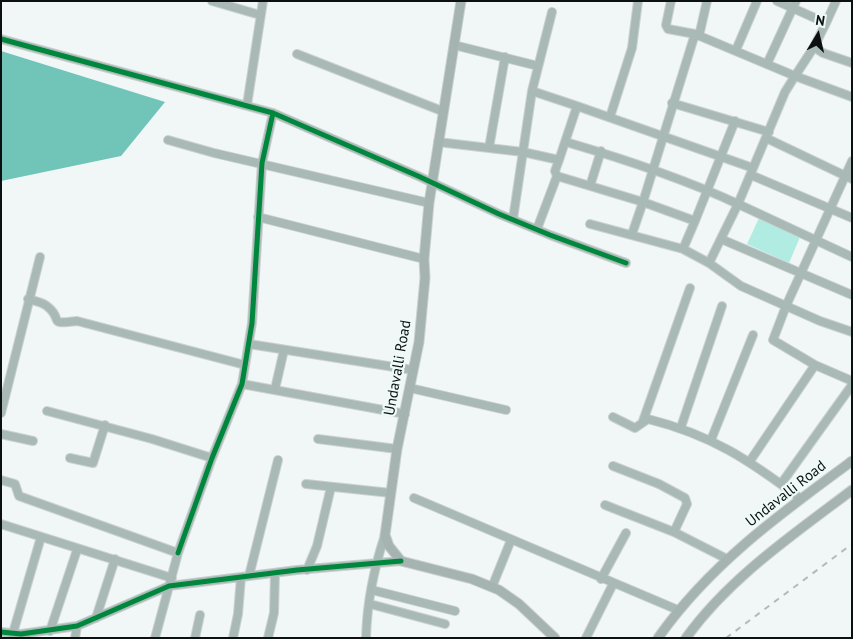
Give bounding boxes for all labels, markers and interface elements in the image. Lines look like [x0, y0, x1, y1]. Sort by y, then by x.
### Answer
north arrow [793, 10, 843, 60]
text: N [814, 11, 826, 30]
street label: Undavalli Road [381, 319, 415, 417]
street label: Undavalli Road [742, 457, 830, 531]

